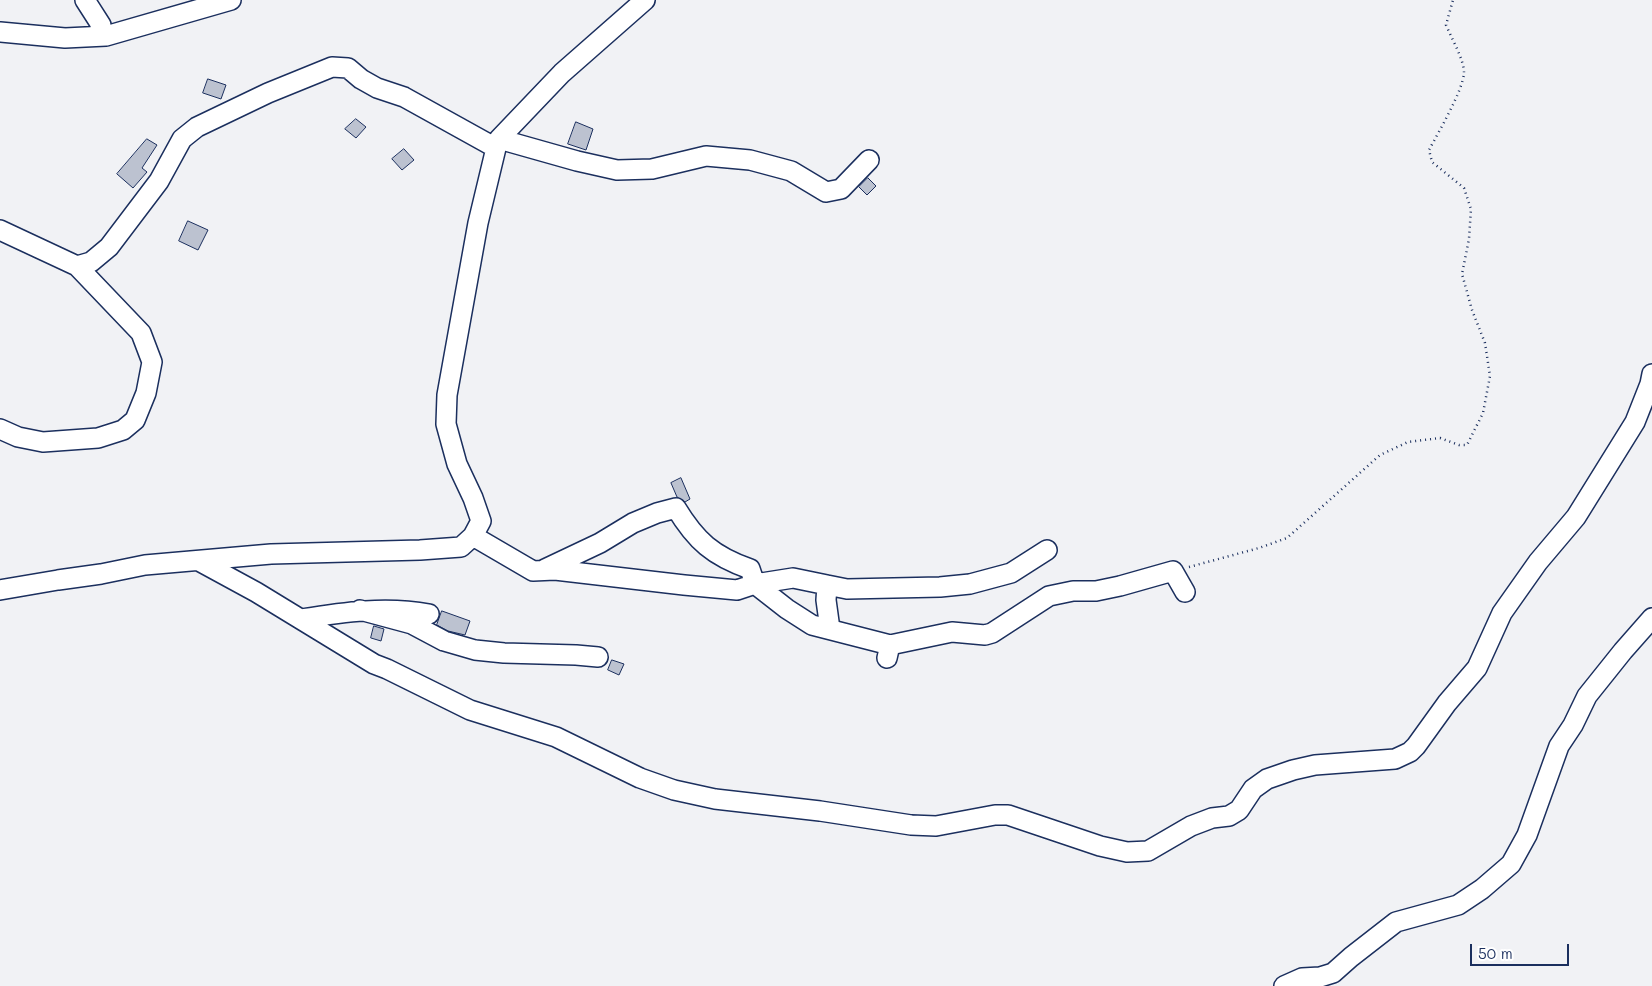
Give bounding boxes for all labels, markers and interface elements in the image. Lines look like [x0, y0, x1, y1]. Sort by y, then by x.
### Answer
scale bar [1472, 934, 1571, 966]
text: 50 m [1478, 943, 1513, 963]

